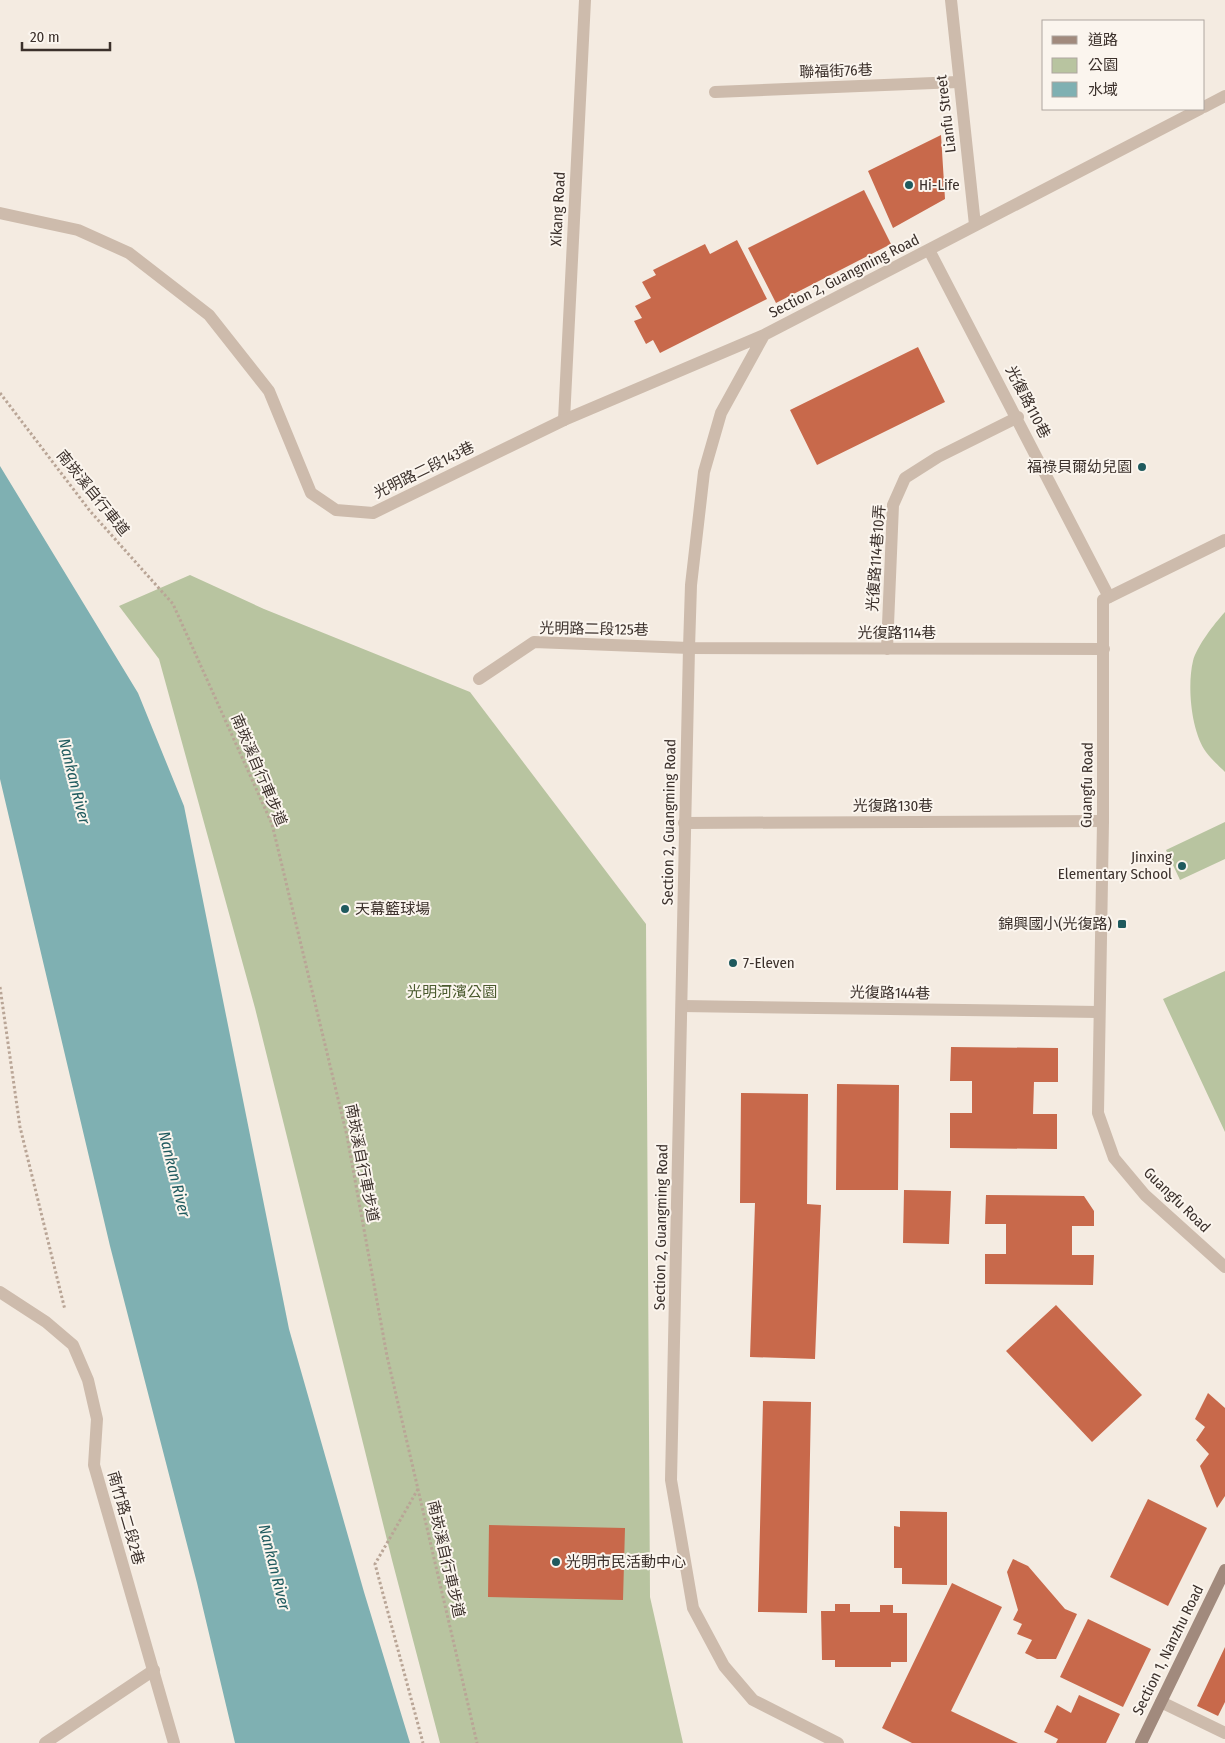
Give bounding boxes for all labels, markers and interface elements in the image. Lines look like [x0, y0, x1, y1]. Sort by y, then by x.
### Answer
scale bar [22, 20, 110, 52]
legend [1042, 20, 1205, 110]
text: 20 m [30, 28, 60, 46]
text: 道路 [1088, 31, 1118, 49]
text: 公園 [1088, 56, 1118, 74]
street label: 聯福街76巷 [799, 61, 873, 81]
street label: Lianfu Street [932, 74, 960, 154]
text: 水域 [1088, 81, 1118, 99]
street label: Xikang Road [547, 171, 569, 247]
place label: Hi-Life [919, 176, 960, 194]
marker: Hi-Life [903, 179, 915, 191]
street label: Section 2, Guangming Road [766, 230, 922, 322]
street label: 光復路110巷 [1002, 363, 1054, 441]
street label: 光明路二段143巷 [371, 438, 477, 502]
street label: 南崁溪自行車道 [53, 447, 133, 539]
place label: 福祿貝爾幼兒園 [1027, 458, 1132, 476]
marker: 福祿貝爾幼兒園 [1136, 461, 1148, 473]
street label: 光復路114巷10弄 [863, 504, 889, 612]
street label: 光明路二段125巷 [539, 619, 649, 639]
street label: 光復路114巷 [858, 624, 936, 642]
street label: 南崁溪自行車步道 [227, 711, 291, 829]
water label: Nankan River [55, 736, 94, 826]
street label: Section 2, Guangming Road [659, 739, 679, 905]
street label: Guangfu Road [1077, 742, 1097, 828]
street label: 光復路130巷 [853, 797, 933, 815]
place label: Jinxing Elementary School [1058, 848, 1172, 883]
marker: Jinxing Elementary School [1176, 860, 1188, 872]
place label: 天幕籃球場 [355, 900, 430, 918]
marker: 天幕籃球場 [339, 903, 351, 915]
place label: 錦興國小(光復路) [998, 915, 1112, 933]
marker: 錦興國小(光復路) [1116, 918, 1128, 930]
place label: 7-Eleven [743, 954, 795, 972]
marker: 7-Eleven [727, 957, 739, 969]
park label: 光明河濱公園 [407, 983, 497, 1001]
street label: 光復路144巷 [850, 983, 930, 1003]
street label: 南崁溪自行車步道 [342, 1102, 382, 1224]
water label: Nankan River [155, 1129, 194, 1219]
street label: Section 2, Guangming Road [651, 1144, 671, 1310]
street label: Guangfu Road [1140, 1164, 1214, 1236]
street label: 南竹路二段2巷 [104, 1469, 148, 1567]
street label: 南崁溪自行車步道 [424, 1499, 468, 1619]
water label: Nankan River [255, 1522, 294, 1612]
place label: 光明市民活動中心 [566, 1553, 686, 1571]
marker: 光明市民活動中心 [550, 1556, 562, 1568]
street label: Section 1, Nanzhu Road [1129, 1582, 1207, 1718]

